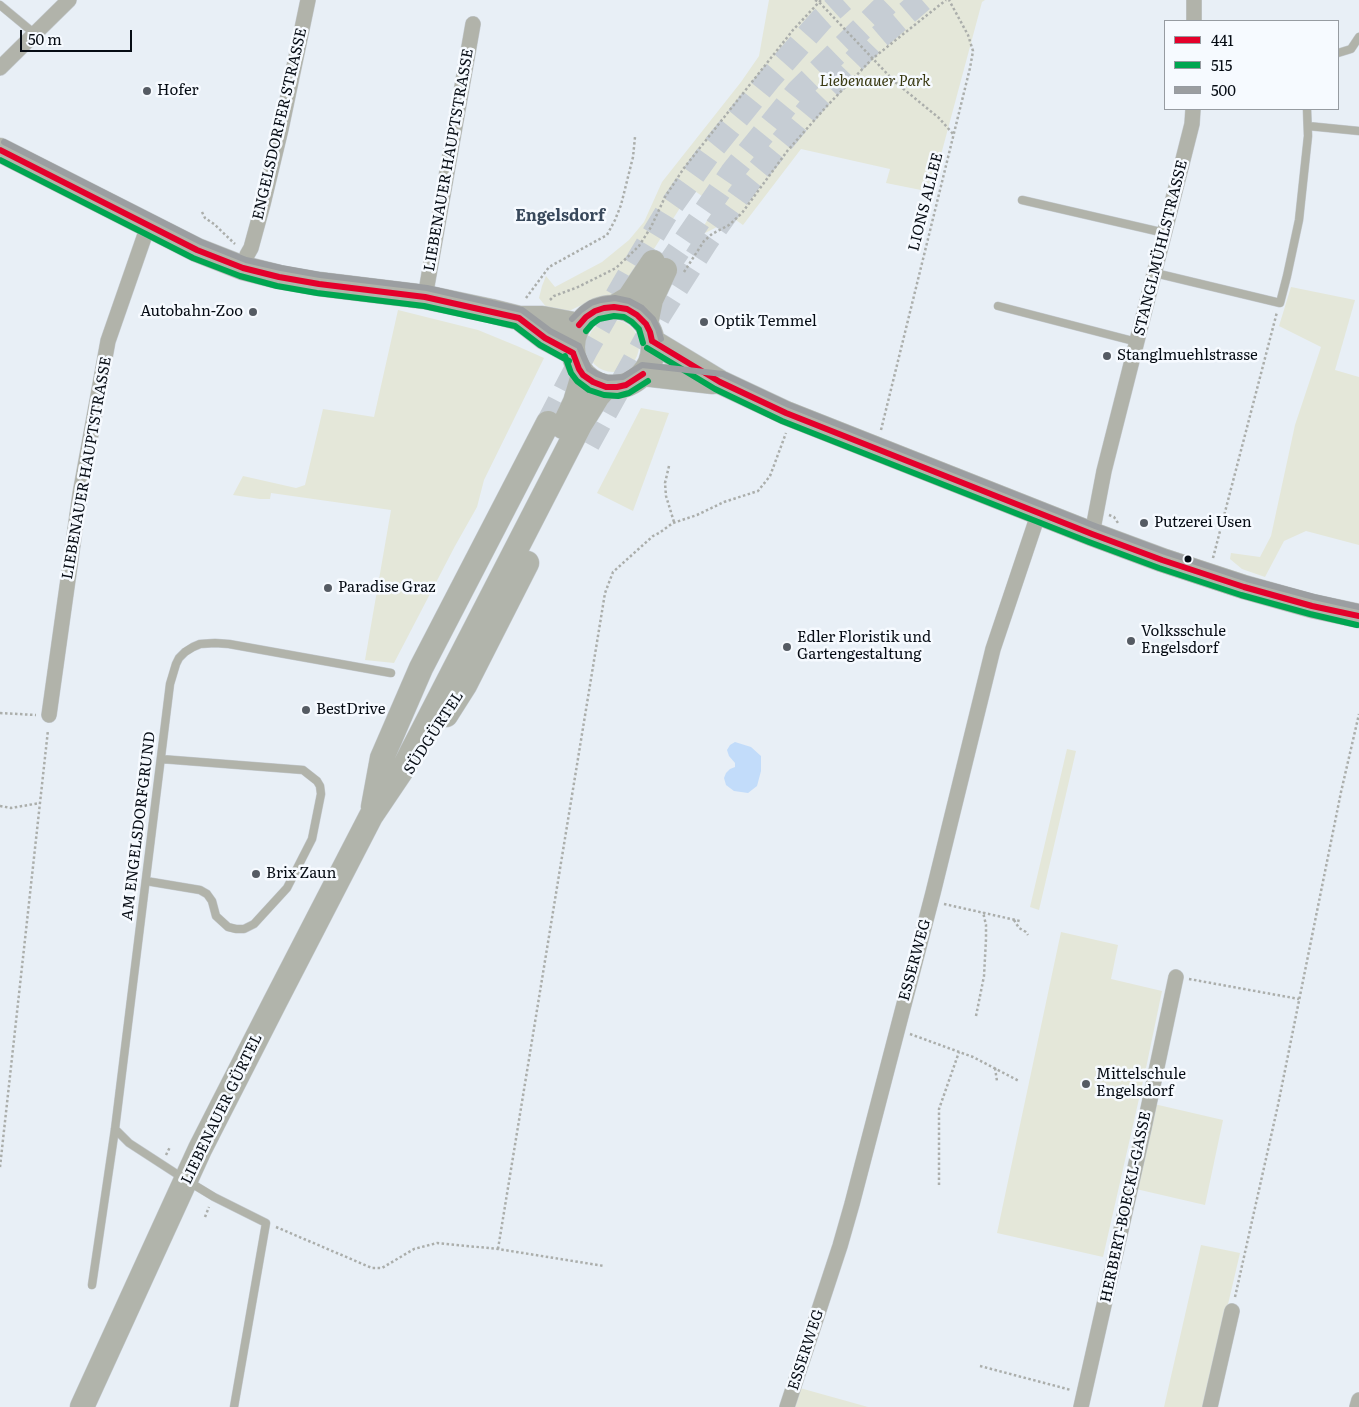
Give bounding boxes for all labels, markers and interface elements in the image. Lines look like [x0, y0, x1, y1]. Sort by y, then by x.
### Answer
scale bar [22, 20, 135, 52]
legend [1164, 20, 1339, 110]
street label: ENGELSDORFER STRASSE [249, 26, 311, 222]
text: 50 m [28, 27, 62, 50]
text: 441 [1211, 28, 1234, 51]
street label: LIEBENAUER HAUPTSTRASSE [421, 47, 477, 273]
text: 515 [1211, 53, 1232, 76]
park label: Liebenauer Park [820, 73, 930, 91]
text: 500 [1211, 78, 1236, 101]
place label: Hofer [157, 82, 199, 100]
marker: Hofer [141, 85, 153, 97]
street label: LIONS ALLEE [905, 151, 947, 253]
street label: STANGLMÜHLSTRASSE [1130, 158, 1192, 338]
district label: Engelsdorf [515, 206, 605, 226]
place label: Autobahn-Zoo [140, 303, 243, 321]
marker: Autobahn-Zoo [247, 306, 259, 318]
place label: Optik Temmel [714, 313, 817, 331]
marker: Optik Temmel [698, 316, 710, 328]
place label: Stanglmuehlstrasse [1117, 347, 1258, 365]
marker: Stanglmuehlstrasse [1101, 350, 1113, 362]
street label: LIEBENAUER HAUPTSTRASSE [59, 355, 115, 581]
place label: Putzerei Usen [1154, 514, 1252, 532]
marker: Putzerei Usen [1138, 517, 1150, 529]
unlabelled marker [1183, 554, 1193, 564]
place label: Paradise Graz [338, 579, 436, 597]
marker: Paradise Graz [322, 582, 334, 594]
place label: Volksschule Engelsdorf [1141, 623, 1226, 658]
place label: Edler Floristik und Gartengestaltung [797, 629, 931, 664]
marker: Volksschule Engelsdorf [1125, 635, 1137, 647]
marker: Edler Floristik und Gartengestaltung [781, 641, 793, 653]
street label: SÜDGÜRTEL [400, 688, 468, 778]
place label: BestDrive [316, 701, 386, 719]
marker: BestDrive [300, 704, 312, 716]
street label: AM ENGELSDORFGRUND [118, 730, 160, 922]
place label: Brix Zaun [266, 865, 336, 883]
marker: Brix Zaun [250, 868, 262, 880]
street label: ESSERWEG [895, 917, 935, 1003]
street label: LIEBENAUER GÜRTEL [178, 1031, 266, 1187]
place label: Mittelschule Engelsdorf [1096, 1066, 1186, 1101]
marker: Mittelschule Engelsdorf [1080, 1078, 1092, 1090]
street label: HERBERT-BOECKL-GASSE [1097, 1110, 1155, 1304]
street label: ESSERWEG [784, 1307, 828, 1393]

